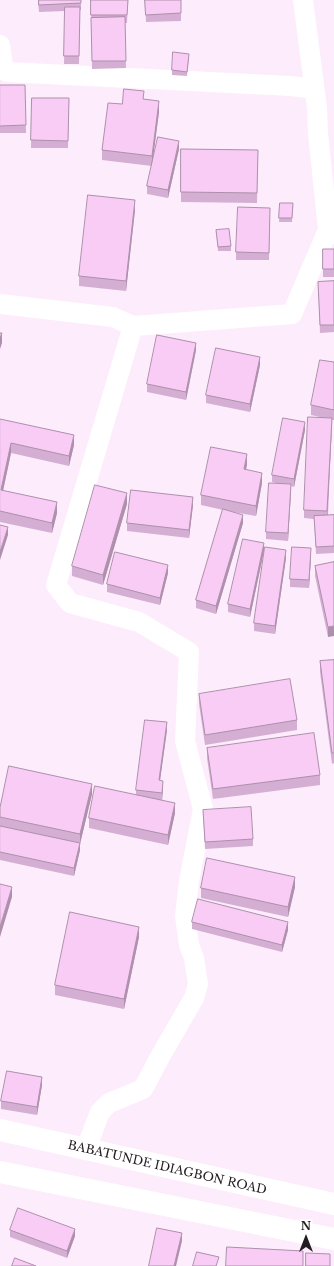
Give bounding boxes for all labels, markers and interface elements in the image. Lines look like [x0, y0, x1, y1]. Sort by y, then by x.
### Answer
street label: BABATUNDE IDIAGBON ROAD [66, 1138, 268, 1198]
north arrow [286, 1218, 326, 1258]
text: N [301, 1219, 311, 1233]

